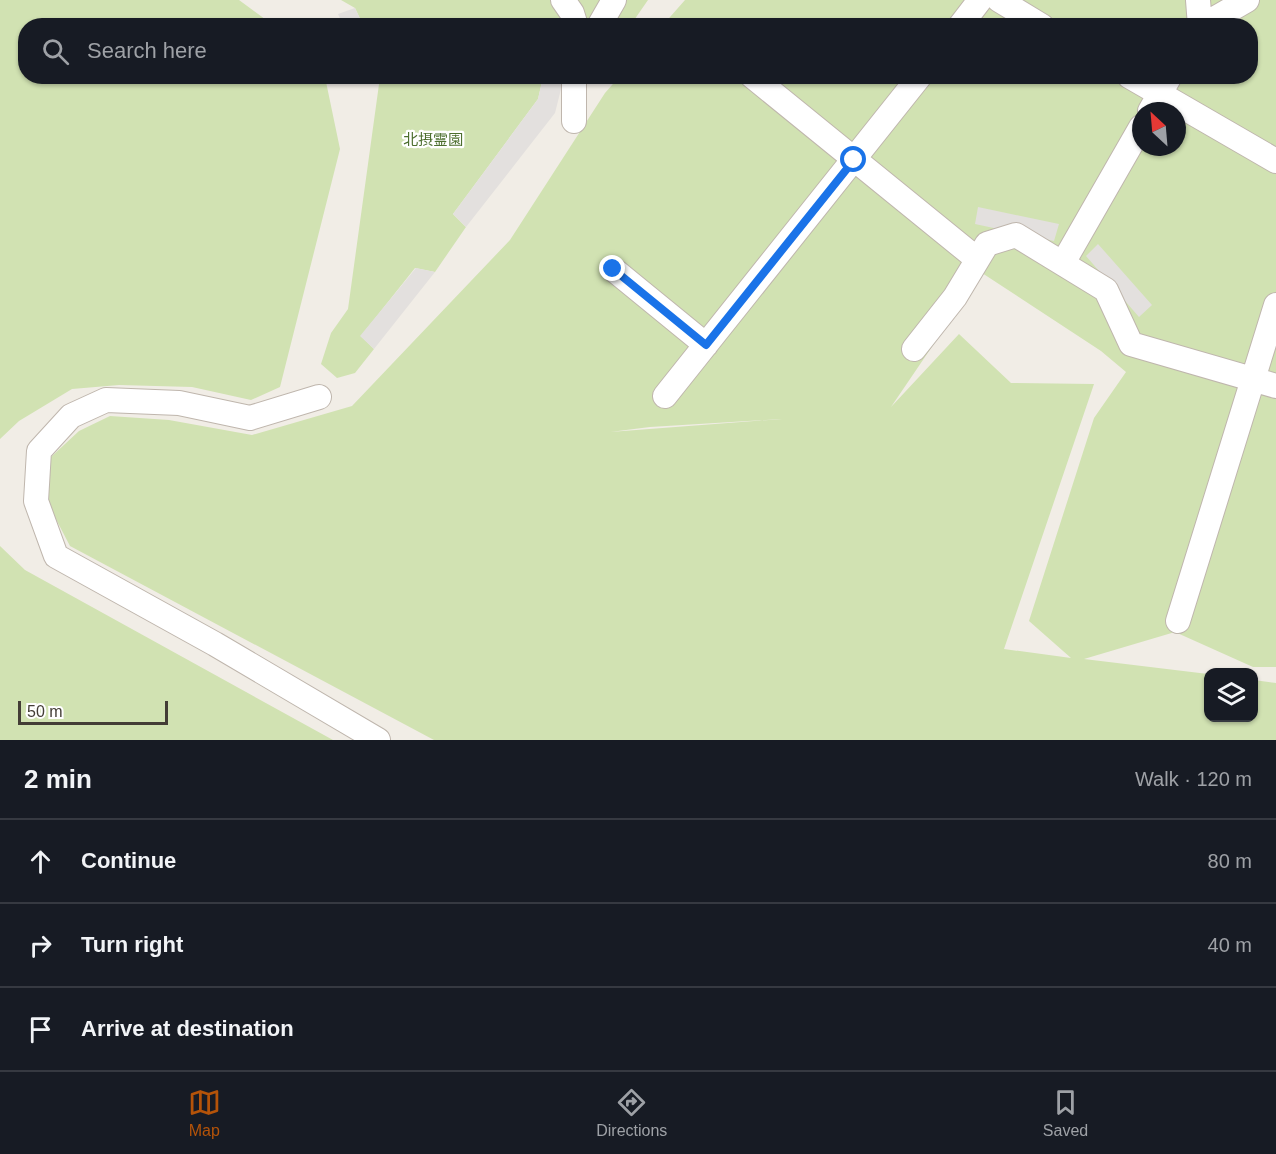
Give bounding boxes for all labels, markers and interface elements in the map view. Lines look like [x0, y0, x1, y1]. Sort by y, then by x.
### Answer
search box [18, 18, 1258, 84]
icon: search [39, 35, 72, 68]
text: Search here [87, 38, 207, 63]
north arrow [1132, 102, 1186, 156]
park label: 北摂霊園 [403, 131, 463, 148]
route start [840, 146, 866, 172]
route end [599, 255, 625, 281]
map controls [1204, 668, 1258, 722]
button: layers [1204, 668, 1258, 722]
scale bar [18, 698, 168, 726]
text: 50 m [27, 703, 63, 720]
text: 2 min [24, 764, 92, 794]
text: Walk · 120 m [1135, 768, 1252, 790]
icon: ahead [24, 845, 57, 878]
text: Continue [81, 848, 176, 873]
text: 80 m [1208, 850, 1252, 872]
icon: right [24, 929, 57, 962]
text: Turn right [81, 932, 183, 957]
text: 40 m [1208, 934, 1252, 956]
icon: arrive [24, 1013, 57, 1046]
text: Arrive at destination [81, 1016, 294, 1041]
tab: Map [188, 1086, 221, 1140]
tab: Directions [596, 1086, 667, 1140]
tab: Saved [1043, 1086, 1088, 1140]

